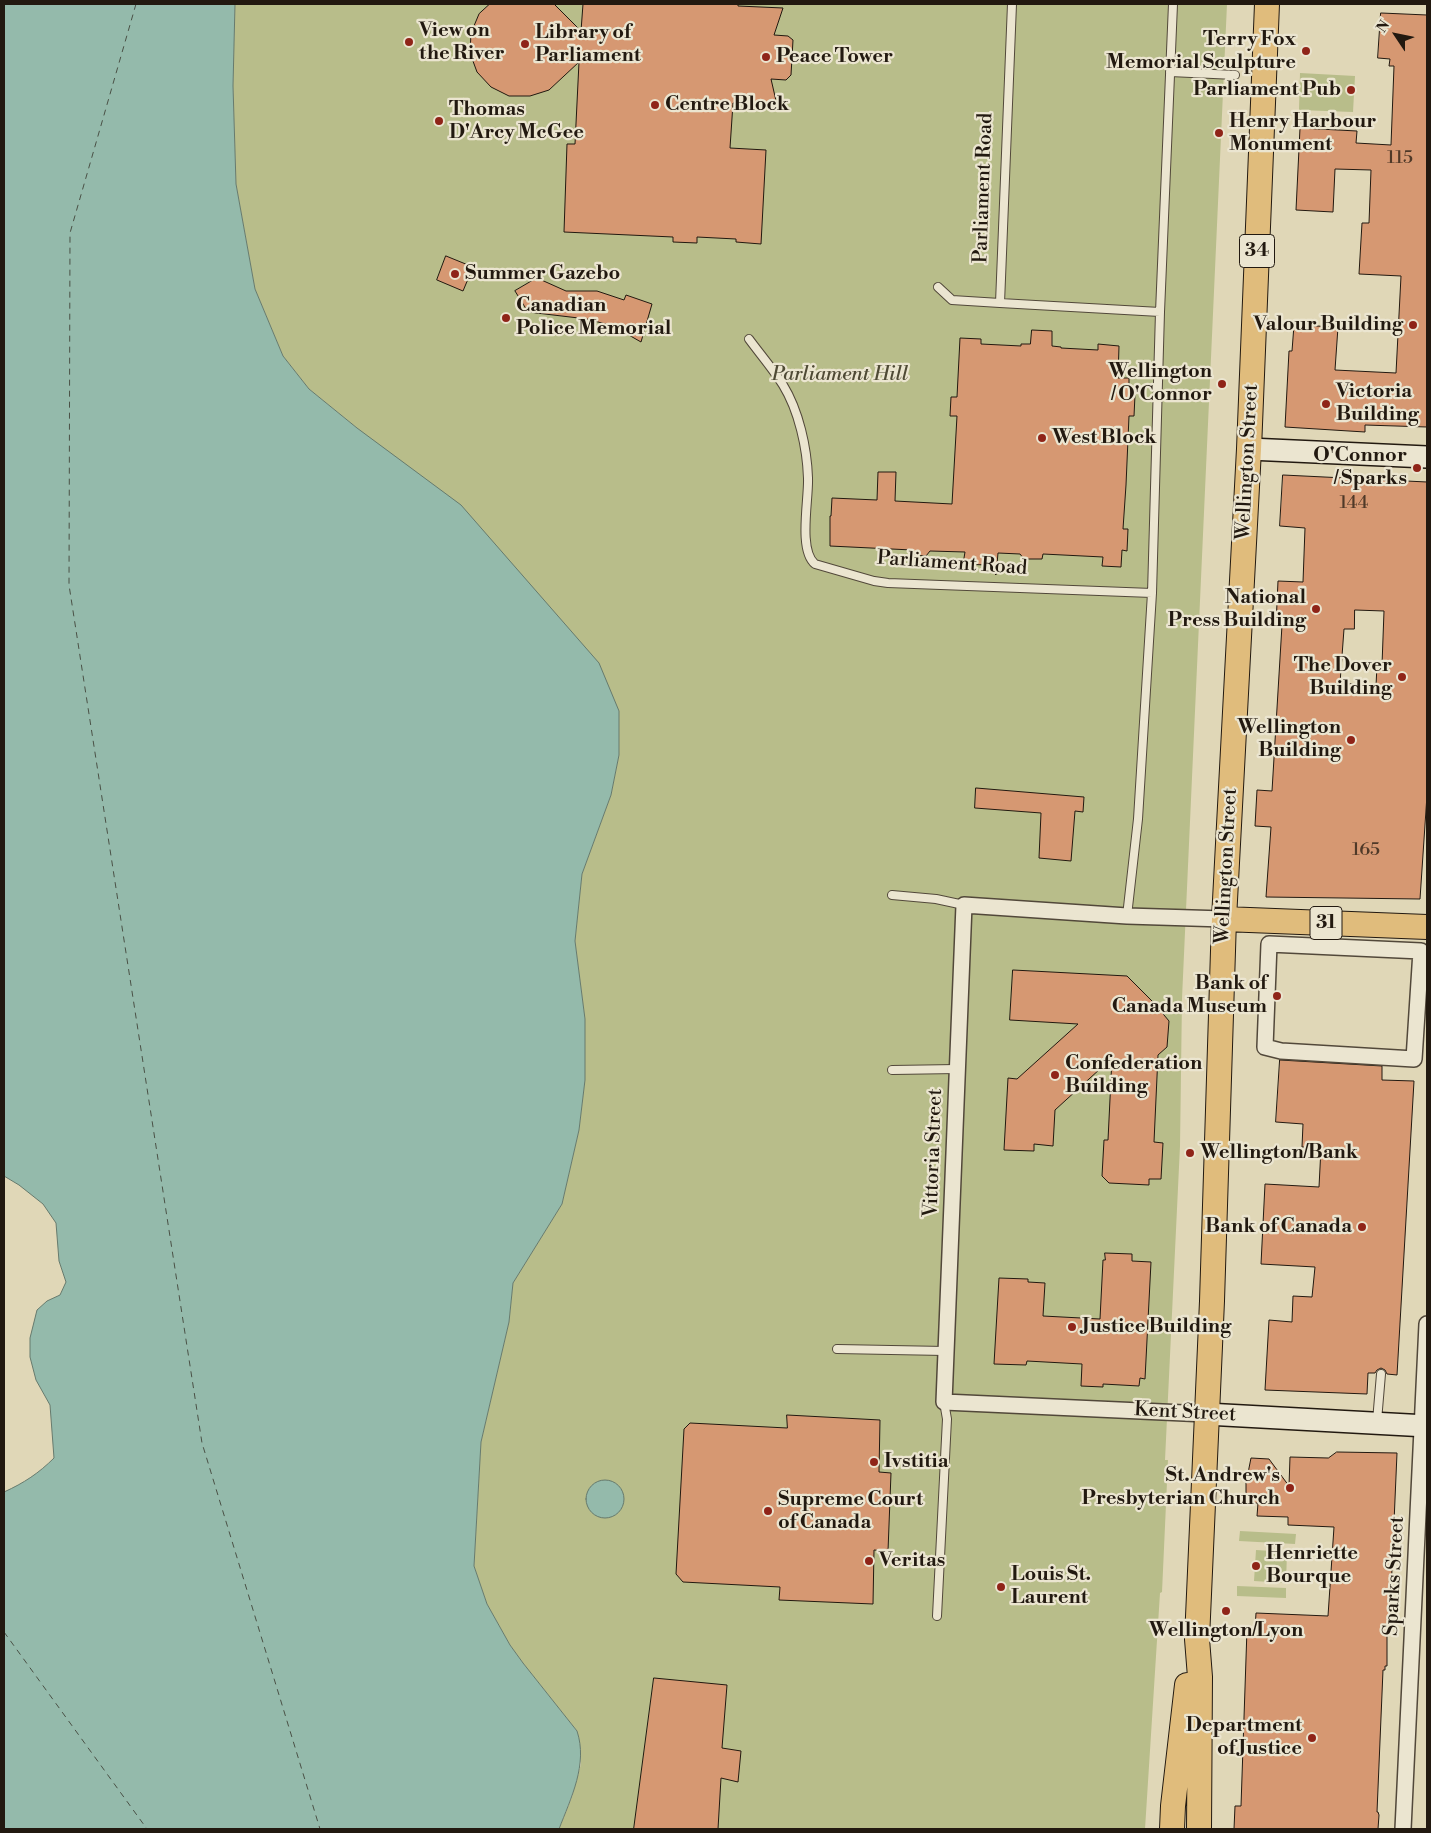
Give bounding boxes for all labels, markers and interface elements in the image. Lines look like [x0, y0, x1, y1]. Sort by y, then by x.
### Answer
north arrow [1371, 10, 1421, 60]
text: N [1373, 17, 1394, 36]
place label: View on the River [419, 19, 505, 66]
place label: Library of Parliament [535, 21, 641, 68]
place label: Terry Fox Memorial Sculpture [1106, 28, 1296, 75]
marker: View on the River [403, 36, 415, 48]
marker: Library of Parliament [519, 38, 531, 50]
place label: Peace Tower [776, 45, 893, 69]
marker: Terry Fox Memorial Sculpture [1300, 45, 1312, 57]
marker: Peace Tower [760, 51, 772, 63]
place label: Parliament Pub [1193, 78, 1341, 102]
marker: Parliament Pub [1345, 84, 1357, 96]
place label: Centre Block [665, 93, 789, 117]
place label: Thomas D'Arcy McGee [449, 98, 584, 145]
marker: Centre Block [649, 99, 661, 111]
place label: Henry Harbour Monument [1229, 110, 1376, 157]
street label: Parliament Road [969, 112, 999, 264]
marker: Thomas D'Arcy McGee [433, 115, 445, 127]
marker: Henry Harbour Monument [1213, 127, 1225, 139]
house number: 115 [1387, 148, 1413, 170]
road number: 34 [1240, 235, 1274, 268]
place label: Summer Gazebo [465, 262, 620, 286]
marker: Summer Gazebo [449, 268, 461, 280]
place label: Canadian Police Memorial [516, 294, 671, 341]
marker: Canadian Police Memorial [500, 312, 512, 324]
place label: Valour Building [1254, 313, 1403, 337]
marker: Valour Building [1407, 319, 1419, 331]
place label: Wellington / O'Connor [1108, 360, 1212, 407]
park label: Parliament Hill [772, 363, 908, 387]
marker: Wellington / O'Connor [1216, 378, 1228, 390]
place label: Victoria Building [1336, 380, 1419, 427]
street label: Wellington Street [1232, 383, 1264, 541]
marker: Victoria Building [1320, 398, 1332, 410]
place label: West Block [1052, 426, 1157, 450]
marker: West Block [1036, 432, 1048, 444]
place label: O'Connor / Sparks [1313, 444, 1407, 491]
marker: O'Connor / Sparks [1411, 462, 1423, 474]
house number: 144 [1340, 493, 1368, 515]
street label: Parliament Road [876, 547, 1028, 581]
place label: National Press Building [1168, 586, 1306, 633]
marker: National Press Building [1310, 603, 1322, 615]
place label: The Dover Building [1294, 654, 1392, 701]
marker: The Dover Building [1396, 671, 1408, 683]
place label: Wellington Building [1237, 716, 1341, 763]
marker: Wellington Building [1345, 734, 1357, 746]
street label: Wellington Street [1211, 787, 1243, 945]
house number: 165 [1352, 840, 1380, 862]
road number: 31 [1310, 906, 1342, 940]
place label: Bank of Canada Museum [1112, 972, 1267, 1019]
marker: Bank of Canada Museum [1271, 990, 1283, 1002]
place label: Confederation Building [1065, 1052, 1202, 1099]
marker: Confederation Building [1049, 1069, 1061, 1081]
street label: Vittoria Street [920, 1088, 948, 1218]
place label: Wellington/Bank [1200, 1141, 1358, 1165]
marker: Wellington/Bank [1184, 1147, 1196, 1159]
place label: Bank of Canada [1205, 1215, 1352, 1239]
marker: Bank of Canada [1356, 1221, 1368, 1233]
place label: Justice Building [1082, 1315, 1231, 1339]
marker: Justice Building [1066, 1321, 1078, 1333]
street label: Kent Street [1133, 1398, 1237, 1428]
place label: Ivstitia [884, 1450, 948, 1474]
marker: Ivstitia [868, 1456, 880, 1468]
place label: St. Andrew's Presbyterian Church [1082, 1464, 1280, 1511]
marker: St. Andrew's Presbyterian Church [1284, 1482, 1296, 1494]
place label: Supreme Court of Canada [778, 1488, 923, 1535]
marker: Supreme Court of Canada [762, 1505, 774, 1517]
street label: Sparks Street [1380, 1515, 1410, 1637]
place label: Henriette Bourque [1266, 1542, 1358, 1589]
place label: Veritas [879, 1549, 945, 1573]
marker: Veritas [863, 1555, 875, 1567]
marker: Henriette Bourque [1250, 1560, 1262, 1572]
place label: Louis St. Laurent [1011, 1563, 1091, 1610]
marker: Louis St. Laurent [995, 1581, 1007, 1593]
marker: Wellington/Lyon [1220, 1605, 1232, 1617]
place label: Wellington/Lyon [1149, 1619, 1303, 1643]
place label: Department of Justice [1186, 1714, 1302, 1761]
marker: Department of Justice [1306, 1732, 1318, 1744]

